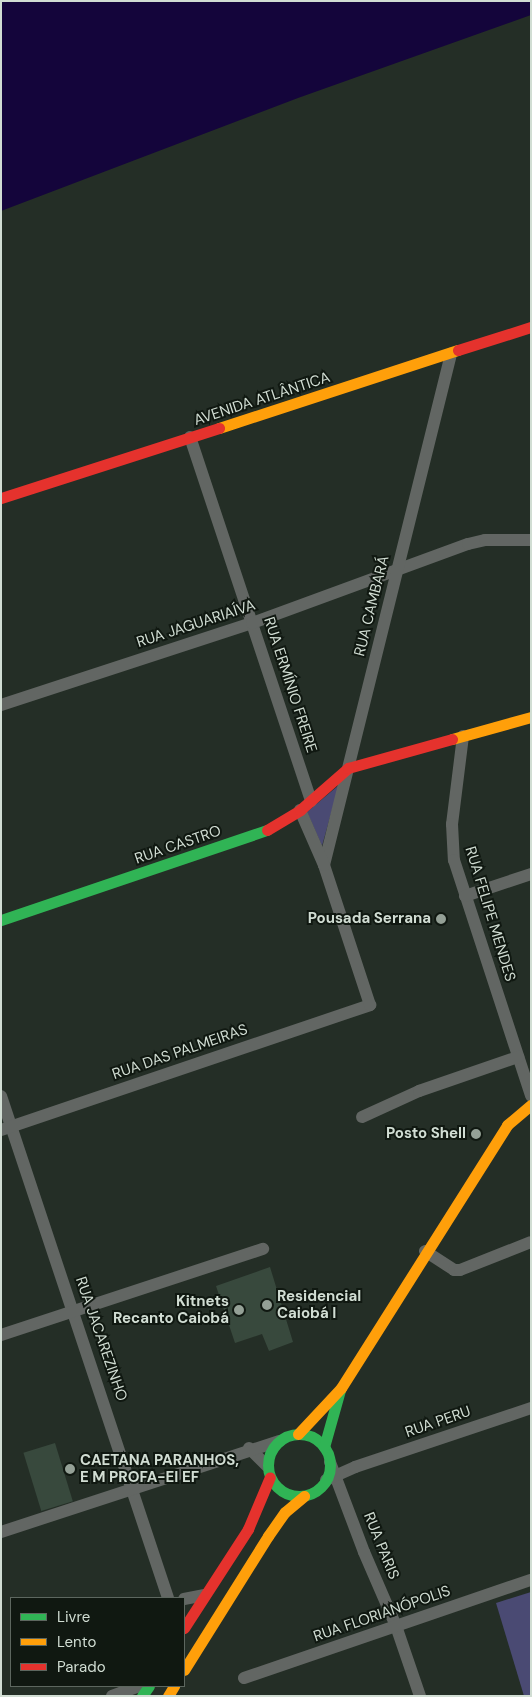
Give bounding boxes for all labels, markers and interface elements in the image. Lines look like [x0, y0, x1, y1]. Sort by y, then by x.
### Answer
street label: AVENIDA ATLÂNTICA [192, 368, 332, 430]
street label: RUA CAMBARÁ [351, 554, 393, 658]
street label: RUA JAGUARIAÍVA [134, 596, 258, 652]
street label: RUA ERMÍNIO FREIRE [260, 615, 320, 755]
street label: RUA CASTRO [132, 822, 224, 868]
street label: RUA FELIPE MENDES [461, 844, 519, 984]
place label: Pousada Serrana [308, 910, 431, 928]
marker: Pousada Serrana [435, 913, 447, 925]
street label: RUA DAS PALMEIRAS [110, 1020, 250, 1084]
place label: Posto Shell [386, 1125, 466, 1143]
marker: Posto Shell [470, 1128, 482, 1140]
street label: RUA JACAREZINHO [71, 1274, 131, 1404]
place label: Residencial Caiobá I [277, 1287, 361, 1322]
place label: Kitnets Recanto Caiobá [113, 1292, 229, 1327]
marker: Residencial Caiobá I [261, 1299, 273, 1311]
marker: Kitnets Recanto Caiobá [233, 1304, 245, 1316]
street label: RUA PERU [403, 1402, 473, 1442]
place label: CAETANA PARANHOS, E M PROFA-EI EF [80, 1451, 239, 1486]
marker: CAETANA PARANHOS, E M PROFA-EI EF [64, 1463, 76, 1475]
street label: RUA PARIS [359, 1510, 403, 1582]
street label: RUA FLORIANÓPOLIS [311, 1582, 453, 1646]
legend [10, 1597, 185, 1687]
text: Livre [57, 1607, 90, 1627]
text: Lento [57, 1632, 96, 1652]
text: Parado [57, 1657, 106, 1677]

